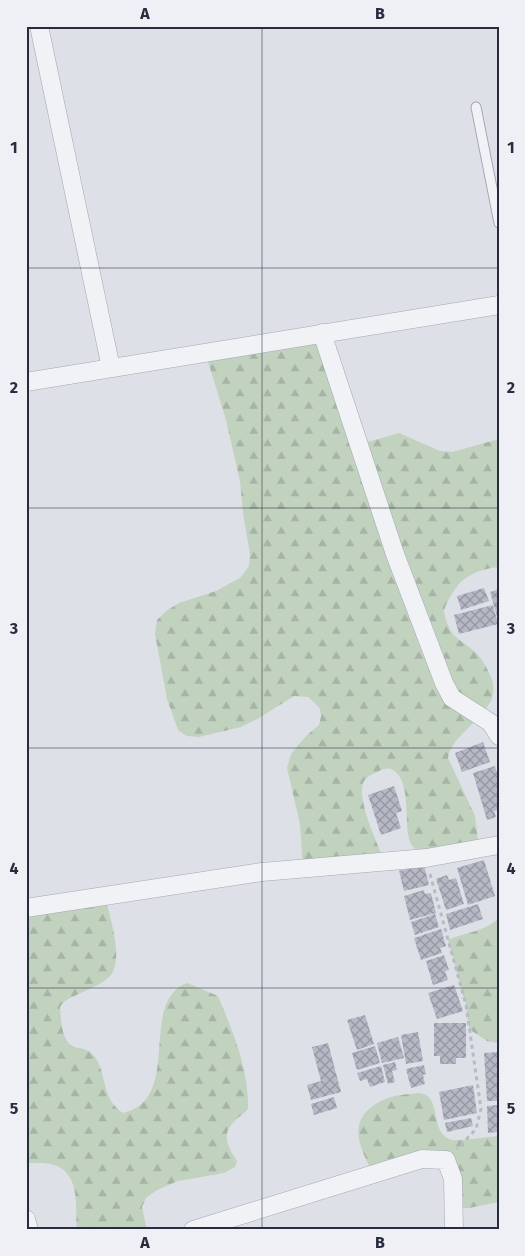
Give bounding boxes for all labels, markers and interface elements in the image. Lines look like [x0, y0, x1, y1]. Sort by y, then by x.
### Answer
text: A [139, 4, 150, 23]
text: B [375, 4, 385, 23]
text: 1 [10, 138, 18, 157]
text: 1 [507, 138, 515, 157]
text: 2 [10, 378, 18, 397]
text: 2 [507, 378, 515, 397]
text: 3 [9, 619, 18, 638]
text: 3 [506, 619, 515, 638]
text: 4 [9, 859, 19, 878]
text: 4 [506, 859, 516, 878]
text: 5 [10, 1099, 19, 1118]
text: 5 [507, 1099, 516, 1118]
text: A [139, 1233, 150, 1252]
text: B [375, 1233, 385, 1252]

